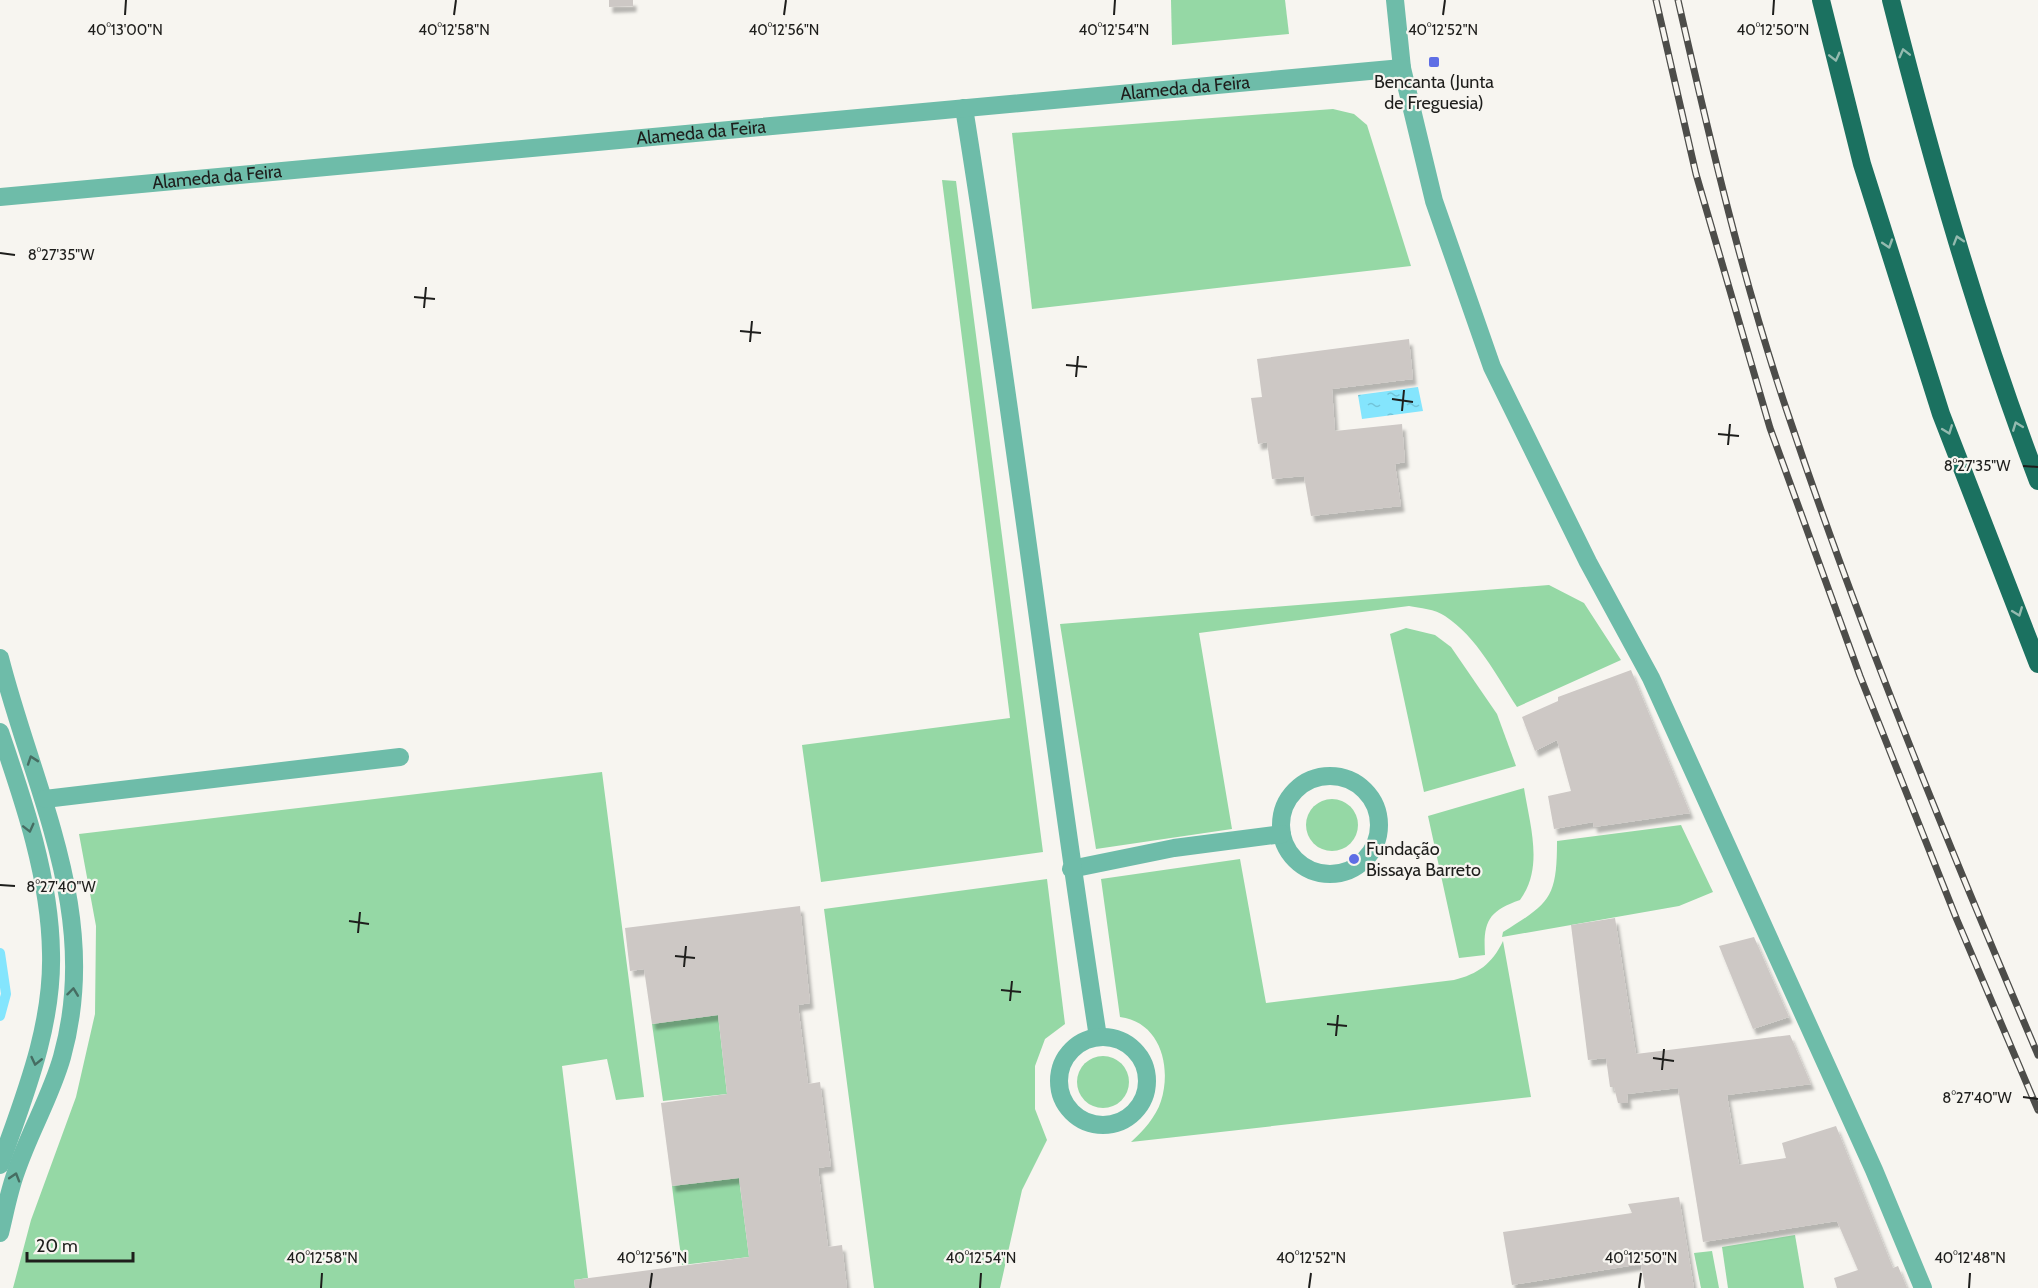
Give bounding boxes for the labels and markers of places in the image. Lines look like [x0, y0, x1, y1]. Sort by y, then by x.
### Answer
marker: Bencanta (Junta de Freguesia) [1427, 55, 1441, 69]
place label: Bencanta (Junta de Freguesia) [1374, 71, 1494, 114]
place label: Fundação Bissaya Barreto [1366, 838, 1481, 881]
marker: Fundação Bissaya Barreto [1347, 852, 1361, 866]

